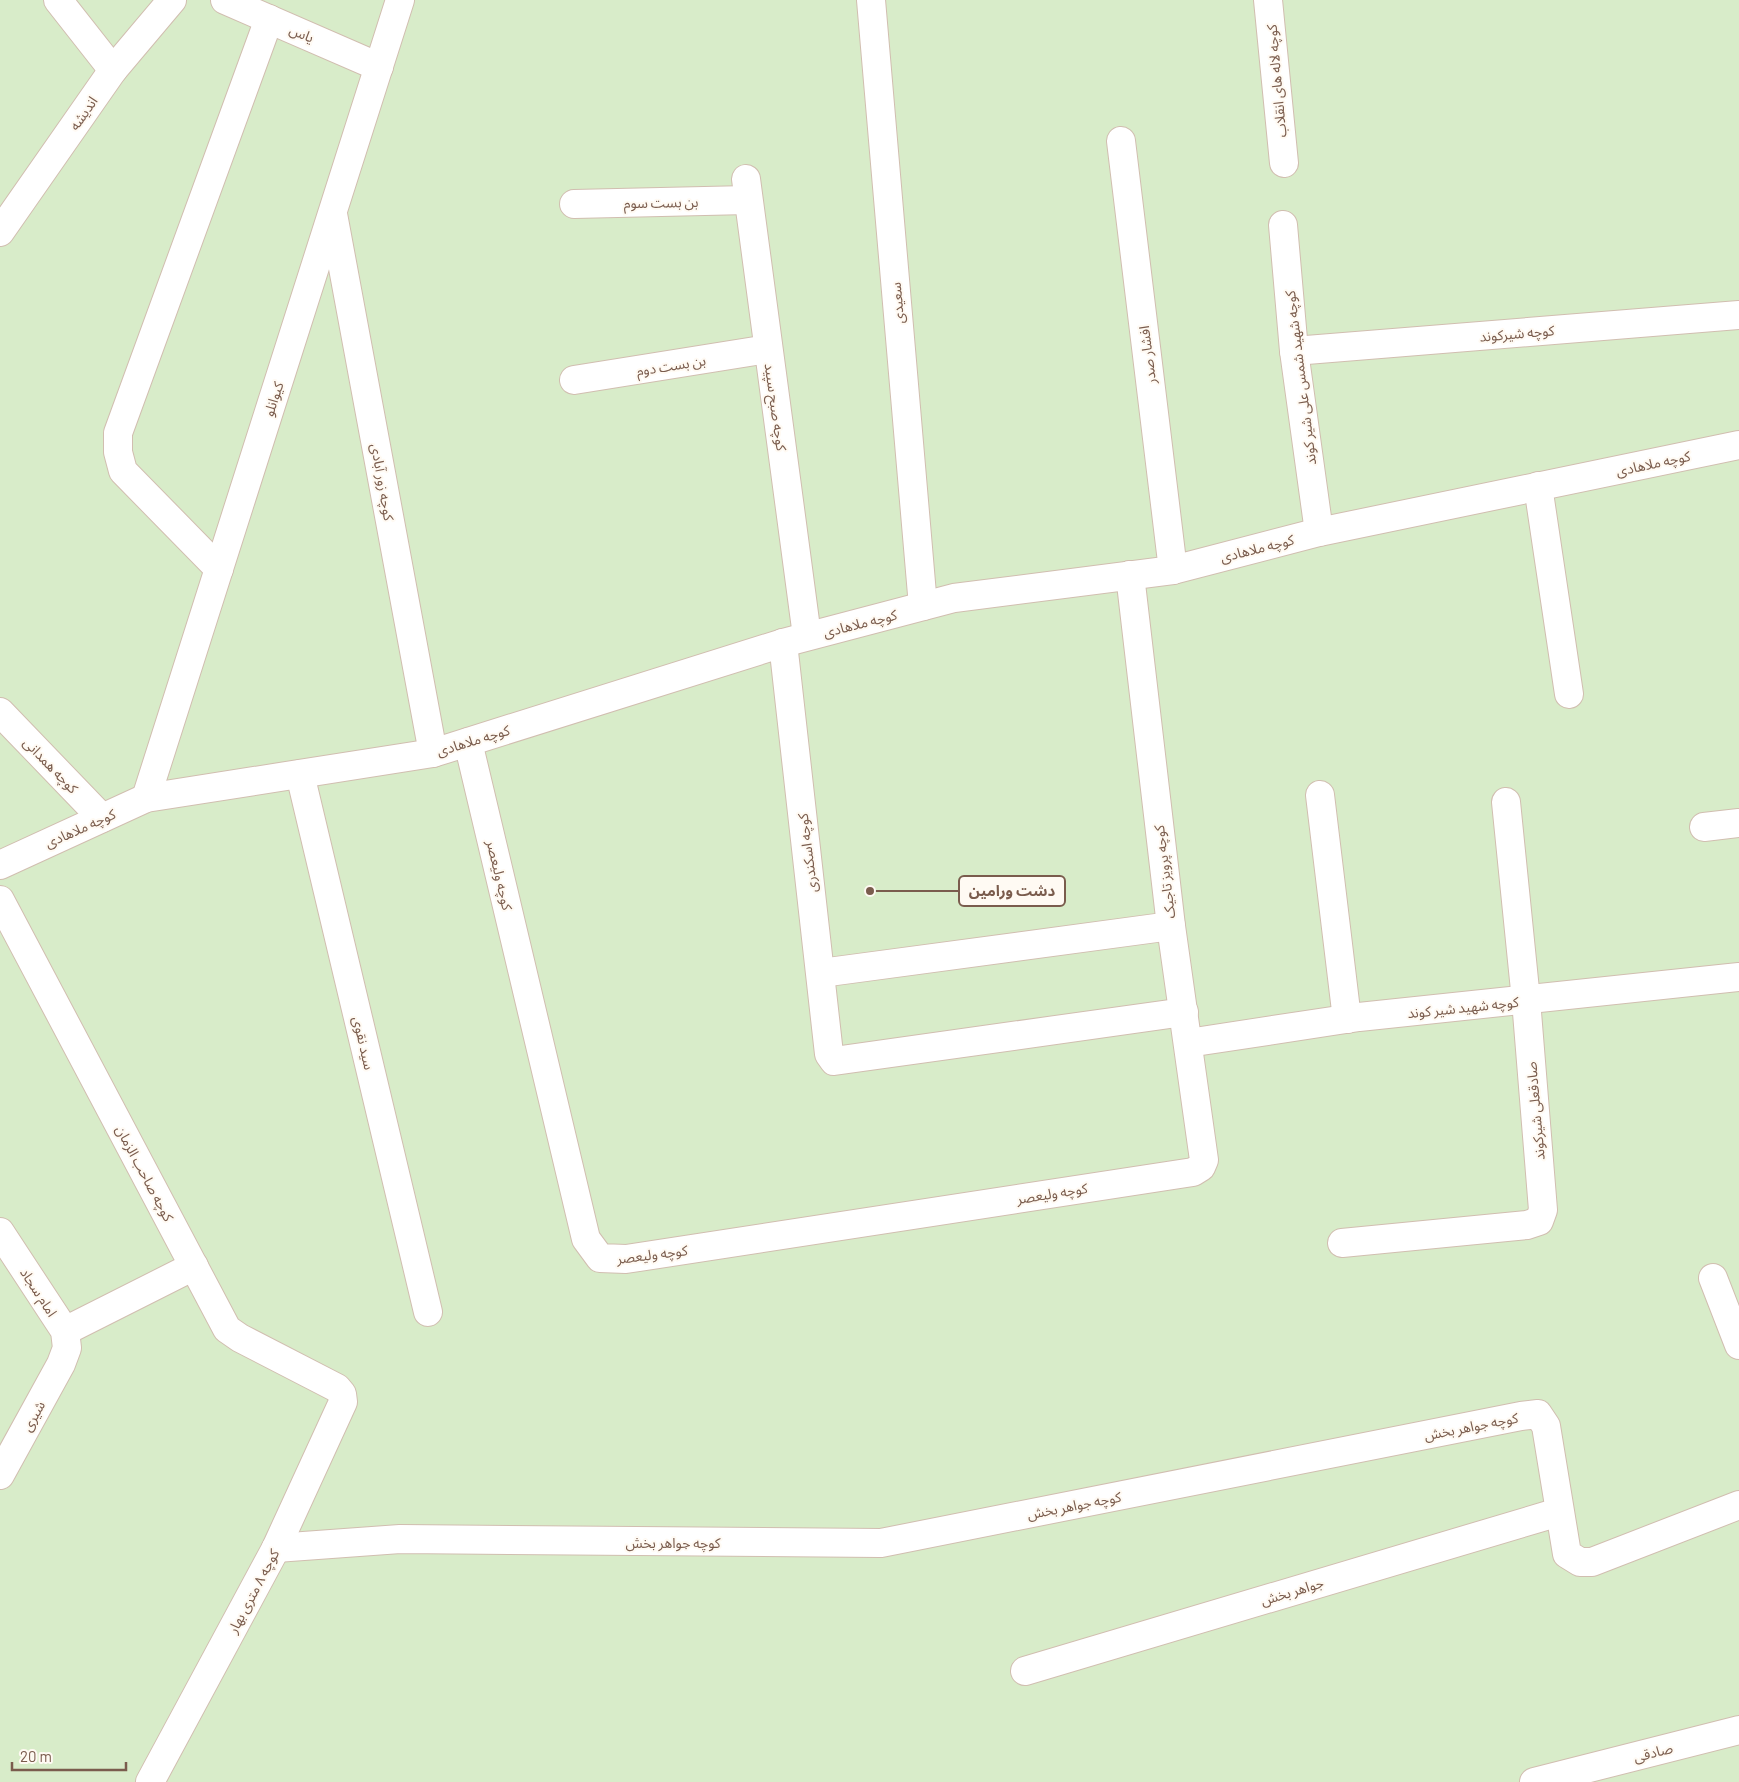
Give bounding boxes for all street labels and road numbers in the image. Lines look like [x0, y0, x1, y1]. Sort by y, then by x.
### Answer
street label: یاس [287, 20, 317, 47]
street label: کوچه لاله های انقلاب [1263, 23, 1291, 138]
street label: اندیشه [65, 93, 101, 133]
street label: بن بست سوم [623, 193, 699, 214]
street label: سعیدی [887, 281, 908, 324]
street label: کوچه شهید شمس علی شیر کوند [1281, 289, 1321, 466]
street label: کوچه شیرکوند [1479, 321, 1556, 347]
street label: افشار صدر [1135, 325, 1160, 386]
street label: بن بست دوم [635, 351, 708, 382]
street label: کوچه صبح سپید [758, 362, 791, 453]
street label: کیوانلو [259, 379, 288, 419]
street label: کوچه زور آبادی [366, 442, 398, 522]
street label: کوچه ملاهادی [1614, 447, 1692, 481]
street label: کوچه ملاهادی [1218, 531, 1296, 567]
street label: کوچه ملاهادی [821, 606, 899, 642]
street label: کوچه ملاهادی [434, 721, 512, 761]
street label: کوچه همدانی [19, 733, 82, 798]
street label: کوچه ملاهادی [42, 805, 119, 853]
street label: کوچه اسکندری [794, 812, 822, 894]
street label: کوچه پرویز تاجیک [1150, 824, 1180, 920]
street label: کوچه ولیعصر [481, 837, 516, 912]
street label: کوچه شهید شیر کوند [1406, 993, 1520, 1023]
street label: سید نقوی [349, 1015, 378, 1072]
street label: صادقعلی شیرکوند [1522, 1060, 1549, 1161]
street label: کوچه صاحب الزمان [111, 1122, 178, 1225]
street label: کوچه ولیعصر [1014, 1179, 1089, 1209]
street label: کوچه ولیعصر [614, 1241, 689, 1269]
street label: امام سجاد [14, 1264, 61, 1321]
street label: شیری [18, 1398, 49, 1435]
street label: کوچه جواهر بخش [1423, 1409, 1520, 1445]
street label: کوچه جواهر بخش [1026, 1488, 1123, 1524]
street label: کوچه جواهر بخش [625, 1534, 721, 1553]
street label: کوچه ۸ متری بهار [223, 1546, 284, 1638]
street label: جواهر بخش [1258, 1573, 1326, 1610]
street label: صادقی [1632, 1739, 1675, 1766]

